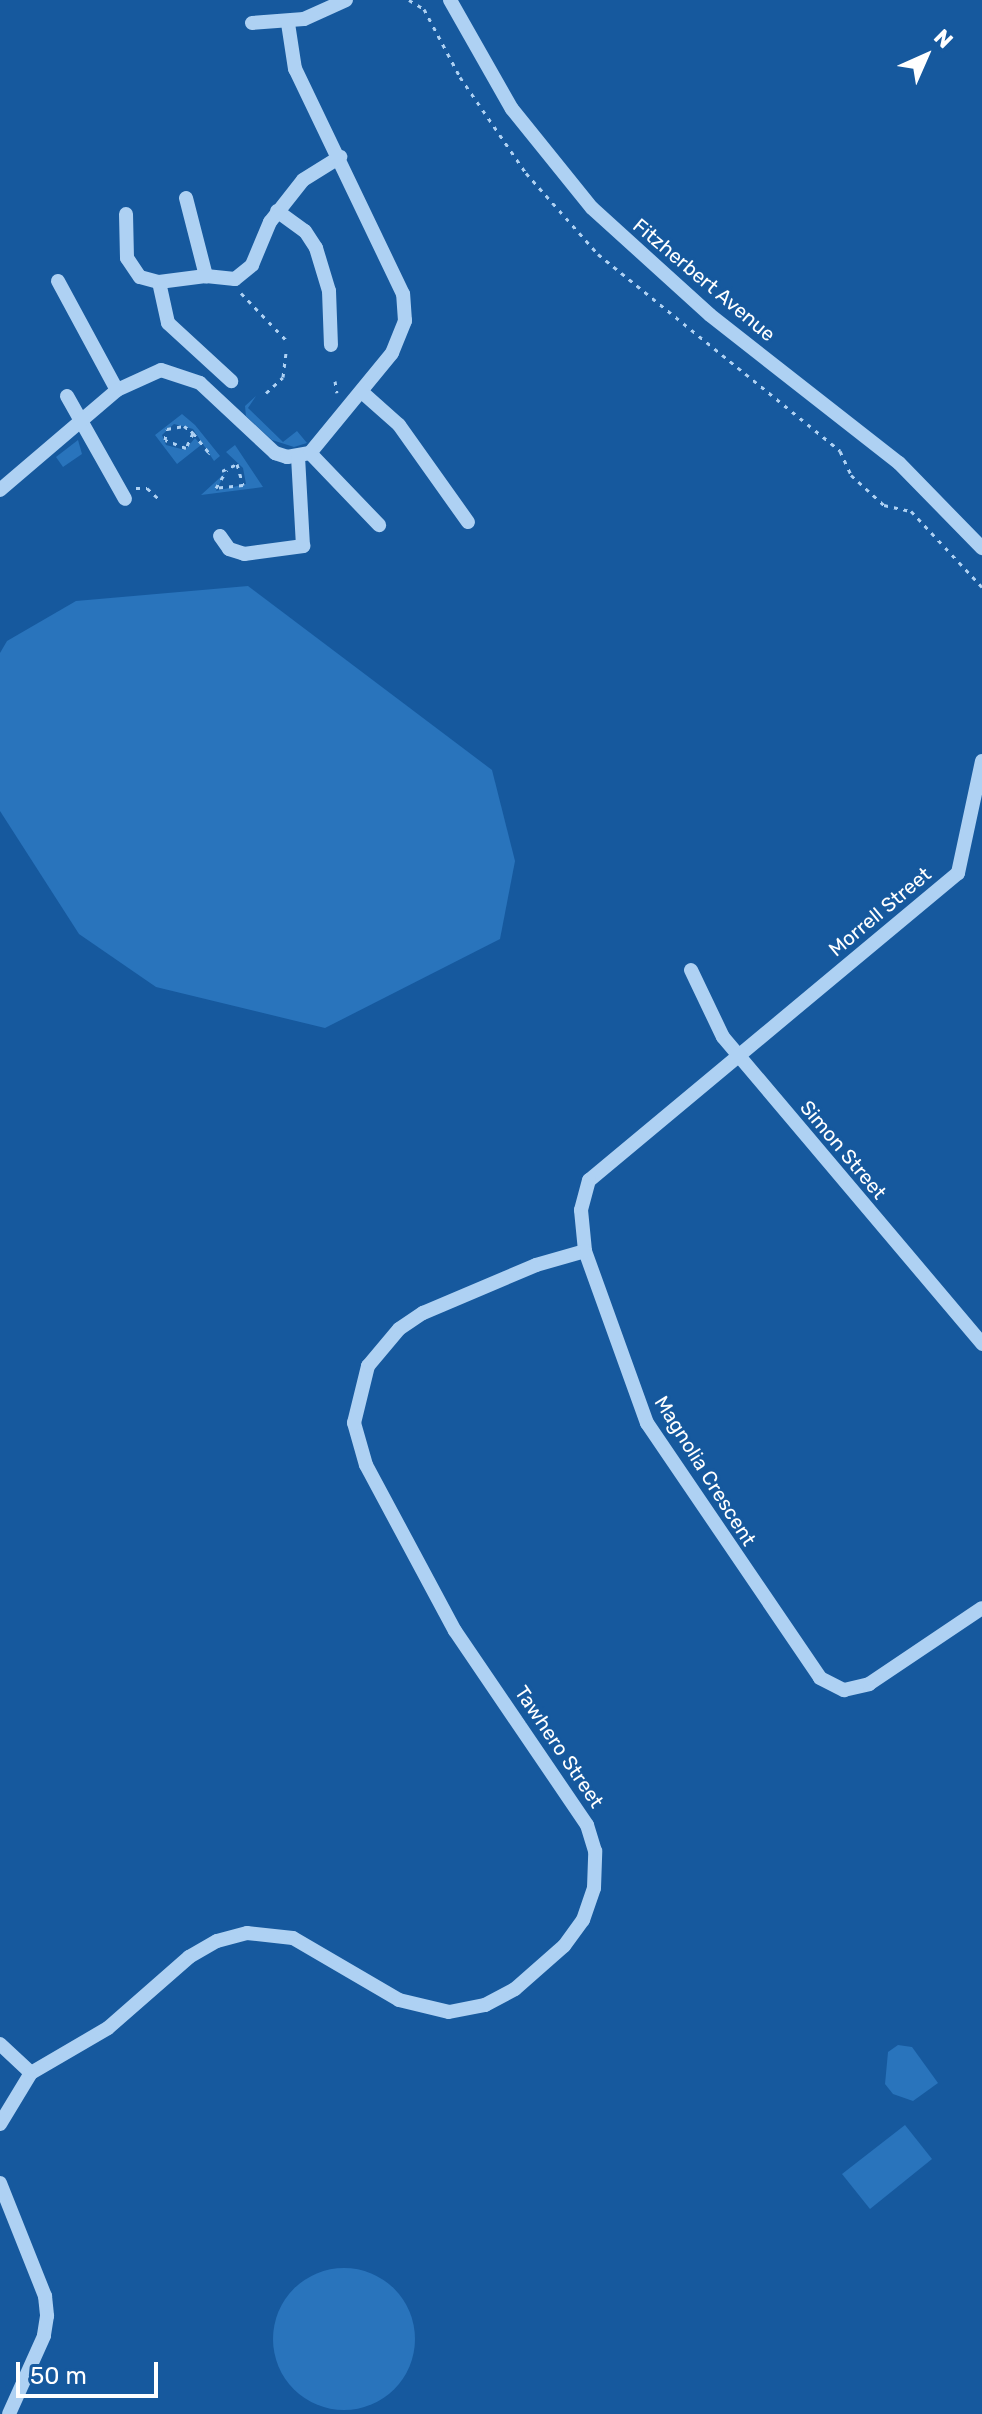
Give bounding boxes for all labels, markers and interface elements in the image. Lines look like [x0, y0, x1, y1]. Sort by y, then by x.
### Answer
north arrow [886, 16, 966, 96]
text: N [928, 24, 958, 54]
street label: Fitzherbert Avenue [628, 213, 780, 347]
street label: Morrell Street [824, 862, 936, 962]
street label: Simon Street [795, 1096, 891, 1204]
street label: Magnolia Crescent [649, 1392, 761, 1550]
street label: Tawhero Street [509, 1682, 609, 1812]
scale bar [20, 2346, 162, 2396]
text: 50 m [30, 2362, 87, 2390]

